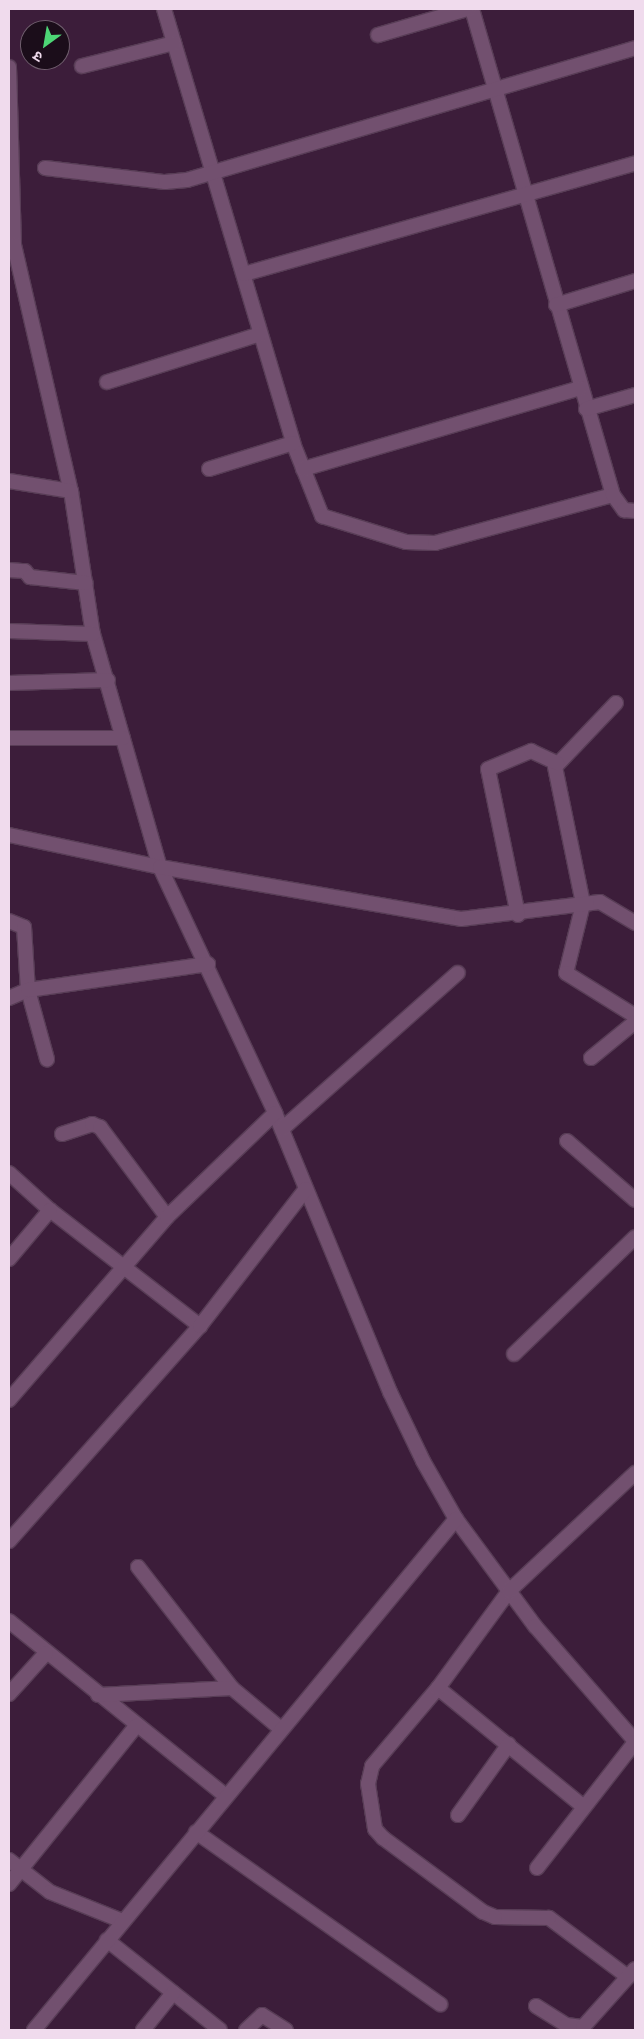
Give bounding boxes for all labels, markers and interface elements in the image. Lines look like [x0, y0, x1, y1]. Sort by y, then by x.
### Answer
north arrow [20, 20, 70, 70]
text: उ [30, 48, 45, 66]

